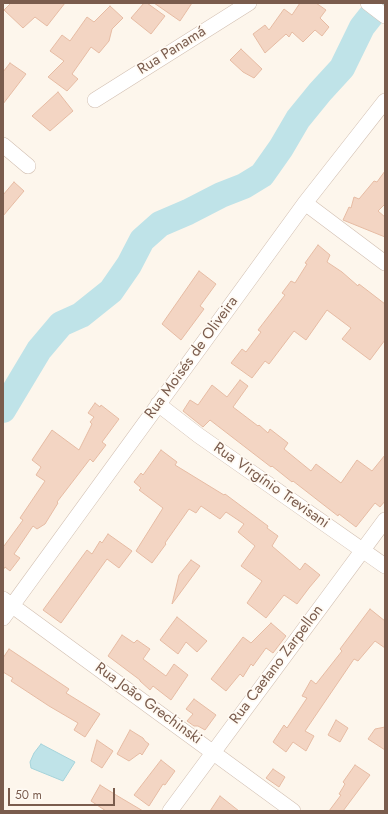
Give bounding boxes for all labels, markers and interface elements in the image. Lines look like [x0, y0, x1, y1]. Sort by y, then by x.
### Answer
street label: Rua Panamá [135, 23, 209, 79]
street label: Rua Moisés de Oliveira [142, 293, 242, 423]
street label: Rua Virgínio Trevisani [210, 439, 332, 533]
street label: Rua Caetano Zarpellon [226, 602, 328, 728]
street label: Rua João Grechinski [91, 659, 205, 749]
scale bar [10, 780, 117, 806]
text: 50 m [15, 786, 42, 804]

